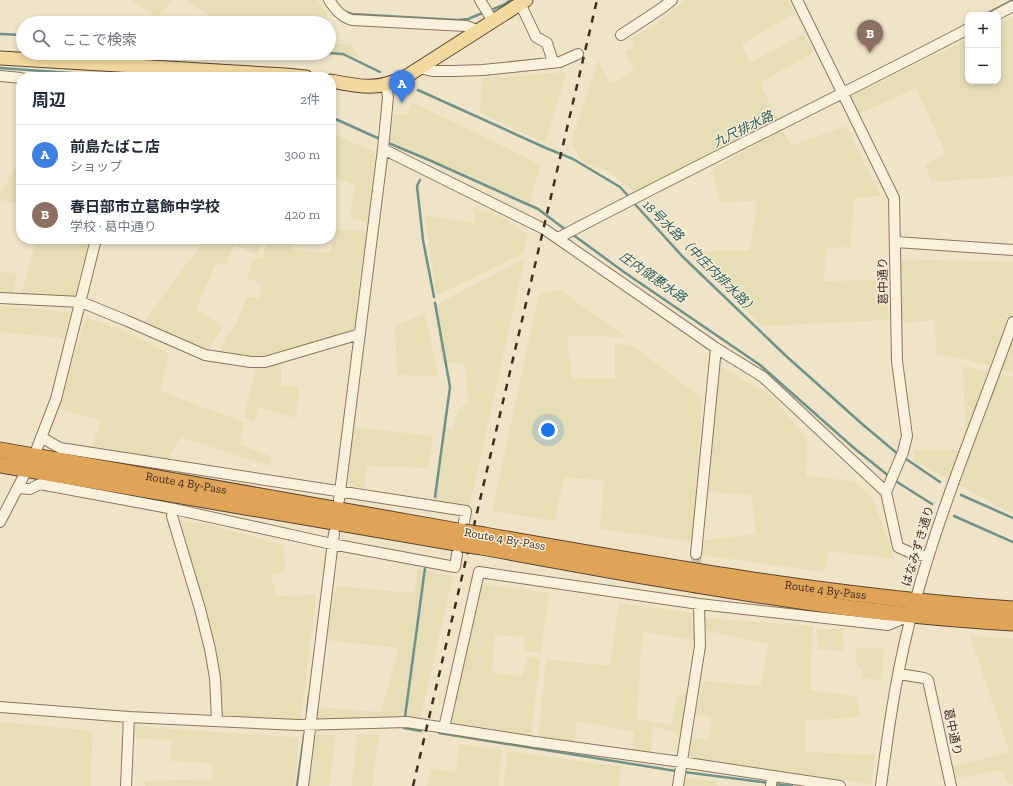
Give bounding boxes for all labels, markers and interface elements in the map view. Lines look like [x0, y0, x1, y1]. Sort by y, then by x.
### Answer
map controls [965, 12, 1001, 84]
button: + [965, 12, 1001, 48]
search box [16, 16, 336, 60]
pin: B [857, 20, 883, 53]
icon: search [30, 27, 52, 49]
text: ここで検索 [62, 31, 137, 49]
button: − [965, 48, 1001, 84]
pin: A [389, 70, 415, 103]
text: 周辺 [32, 90, 66, 110]
text: 2件 [300, 92, 320, 107]
water label: 九尺排水路 [710, 108, 776, 150]
text: 前島たばこ店 [70, 138, 160, 156]
text: A [41, 147, 49, 162]
text: 300 m [284, 147, 320, 162]
text: ショップ [70, 159, 122, 174]
water label: 18号水路（中庄内排水路） [640, 197, 760, 317]
text: 春日部市立葛飾中学校 [70, 198, 220, 216]
text: B [41, 207, 49, 222]
text: 420 m [285, 207, 320, 222]
text: 学校 · 葛中通り [70, 219, 157, 234]
water label: 庄内領悪水路 [617, 248, 690, 306]
street label: 葛中通り [876, 257, 890, 305]
your location [538, 420, 558, 440]
street label: Route 4 By-Pass [144, 469, 228, 497]
street label: はなみずき通り [899, 504, 937, 588]
street label: Route 4 By-Pass [463, 525, 547, 553]
street label: Route 4 By-Pass [784, 578, 867, 602]
street label: 葛中通り [941, 707, 965, 757]

